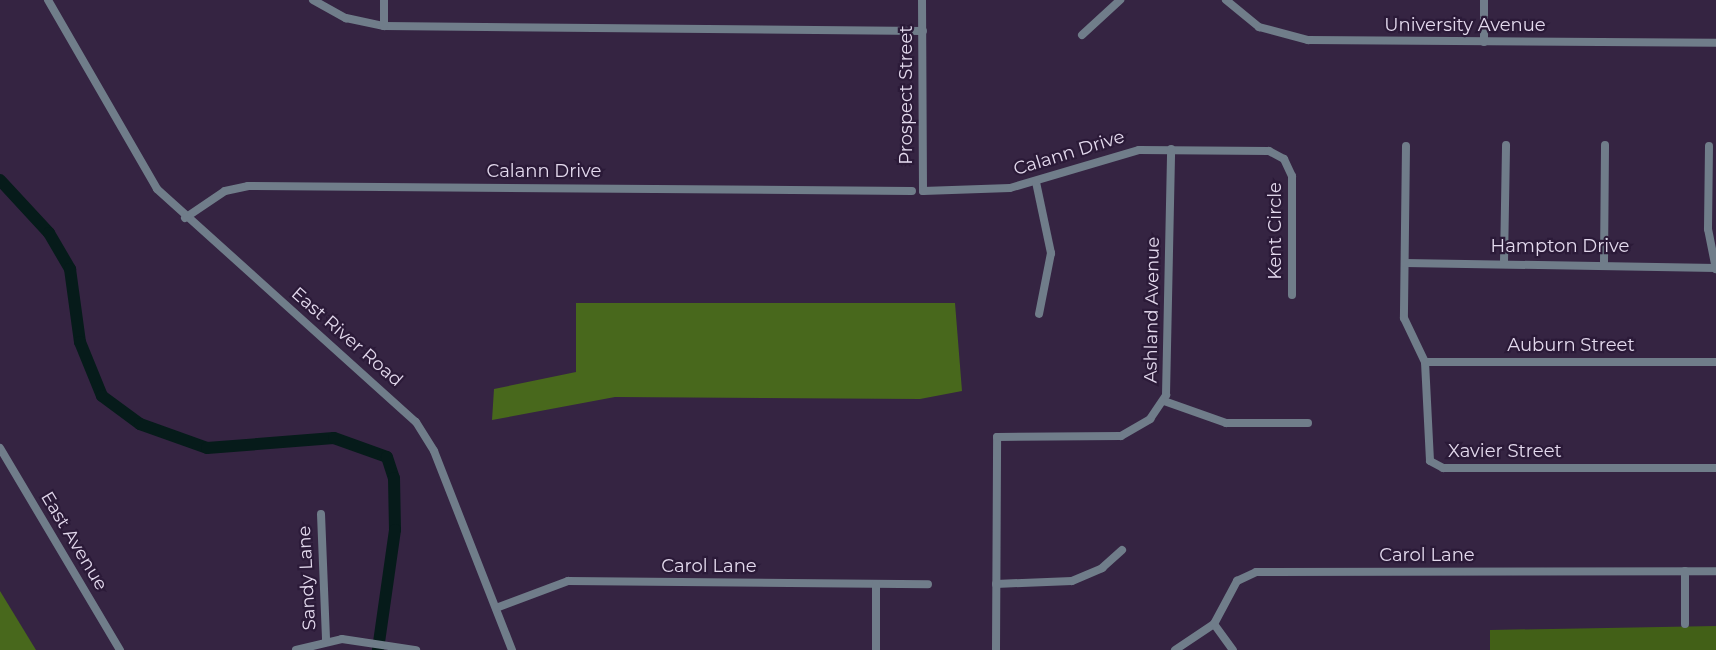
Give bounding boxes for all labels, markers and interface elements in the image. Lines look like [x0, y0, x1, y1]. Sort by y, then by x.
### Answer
street label: University Avenue [1384, 14, 1546, 36]
street label: Prospect Street [895, 25, 917, 165]
street label: Calann Drive [1011, 126, 1127, 180]
street label: Calann Drive [487, 160, 601, 182]
street label: Kent Circle [1264, 182, 1286, 280]
street label: Hampton Drive [1491, 235, 1629, 257]
street label: Ashland Avenue [1140, 237, 1164, 383]
street label: East River Road [287, 283, 407, 391]
street label: Auburn Street [1507, 334, 1635, 356]
street label: Xavier Street [1448, 440, 1562, 462]
street label: East Avenue [36, 488, 112, 594]
street label: Sandy Lane [293, 525, 321, 631]
street label: Carol Lane [1379, 544, 1475, 566]
street label: Carol Lane [661, 555, 757, 577]

